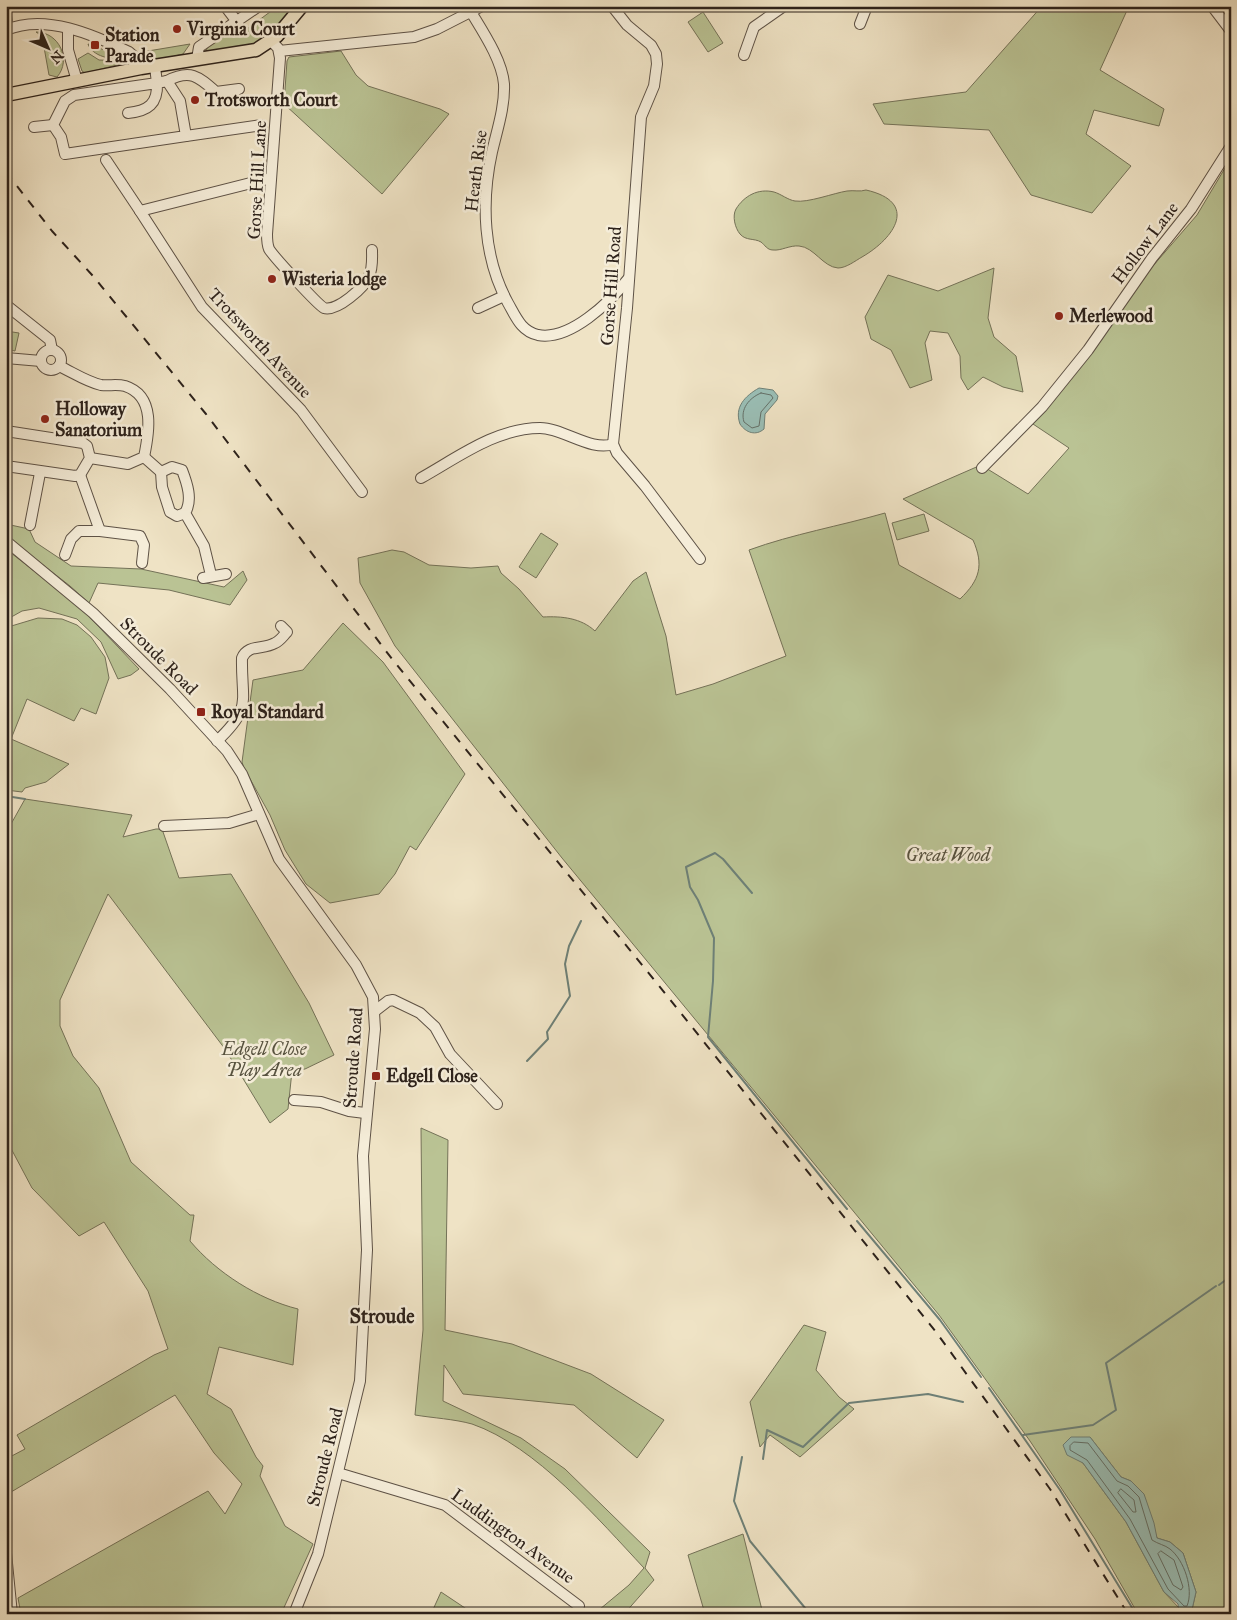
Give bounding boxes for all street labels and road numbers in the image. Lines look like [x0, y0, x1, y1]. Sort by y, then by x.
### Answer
street label: Gorse Hill Lane [243, 120, 271, 240]
street label: Heath Rise [460, 129, 492, 213]
street label: Hollow Lane [1107, 198, 1183, 288]
street label: Gorse Hill Road [596, 226, 626, 346]
street label: Trotsworth Avenue [203, 283, 317, 403]
street label: Stroude Road [116, 613, 202, 699]
street label: Stroude Road [339, 1007, 367, 1109]
street label: Stroude Road [302, 1405, 348, 1509]
street label: Luddington Avenue [446, 1484, 579, 1589]

